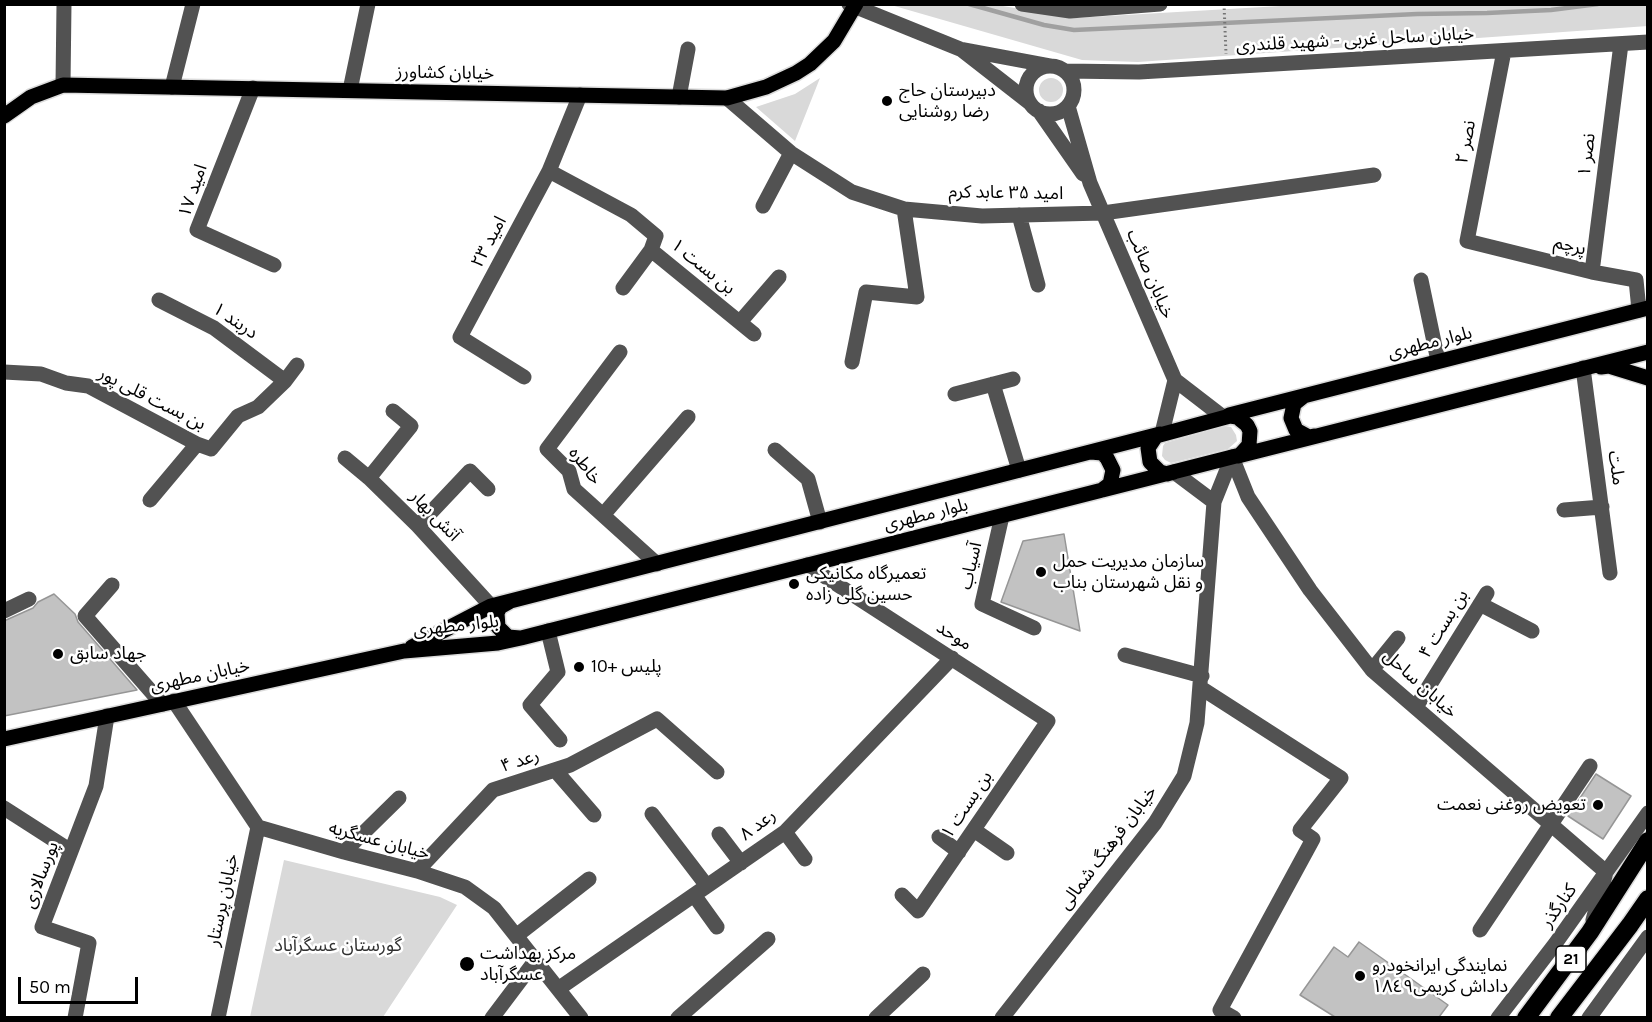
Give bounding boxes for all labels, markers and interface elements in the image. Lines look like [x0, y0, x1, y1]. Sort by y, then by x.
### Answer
street label: خیابان ساحل غربی - شهید قلندری [1235, 23, 1475, 57]
street label: خیابان کشاورز [396, 61, 494, 85]
place label: دبیرستان حاج رضا روشنایی [899, 80, 996, 122]
marker: دبیرستان حاج رضا روشنایی [880, 94, 894, 108]
street label: نصر ۲ [1451, 119, 1481, 165]
street label: نصر ۱ [1574, 132, 1600, 178]
street label: امید ۱۷ [174, 162, 212, 220]
street label: امید ۳۵ عابد کرم [948, 181, 1064, 205]
street label: امید ۲۳ [467, 213, 511, 271]
street label: خیابان صائب [1121, 226, 1179, 322]
street label: پرچم [1552, 232, 1588, 260]
street label: بن بست ۱ [666, 234, 740, 300]
street label: دربند ۱ [208, 298, 262, 344]
street label: بلوار مطهری [1386, 322, 1474, 364]
street label: بن بست قلی پور [95, 363, 209, 435]
street label: خاطره [564, 443, 606, 489]
street label: ملت [1603, 449, 1629, 487]
street label: آتش بهار [406, 486, 464, 546]
street label: بلوار مطهری [882, 494, 970, 536]
street label: آسیاب [955, 540, 987, 592]
place label: سازمان مدیریت حمل و نقل شهرستان بناب [1053, 551, 1204, 594]
place label: تعمیرگاه مکانیکی حسین گلی زاده [806, 563, 926, 606]
marker: سازمان مدیریت حمل و نقل شهرستان بناب [1034, 565, 1048, 579]
marker: تعمیرگاه مکانیکی حسین گلی زاده [787, 577, 801, 591]
street label: بن بست ۴ [1415, 586, 1473, 662]
street label: بلوار مطهری [412, 611, 500, 641]
street label: موحد [932, 617, 976, 655]
place label: جهاد سابق [70, 643, 147, 665]
street label: خیابان ساحل [1378, 645, 1462, 723]
marker: جهاد سابق [51, 647, 65, 661]
street label: خیابان مطهری [148, 655, 252, 697]
place label: پلیس +10 [591, 656, 662, 678]
marker: پلیس +10 [572, 660, 586, 674]
street label: رعد ۴ [498, 745, 542, 777]
street label: بن بست ۱ [937, 767, 997, 843]
street label: خیابان فرهنگ شمالی [1054, 782, 1162, 914]
place label: تعویض روغنی نعمت [1437, 794, 1586, 816]
marker: تعویض روغنی نعمت [1591, 798, 1605, 812]
street label: رعد ۸ [736, 805, 780, 845]
street label: خیابان عسگریه [326, 817, 432, 865]
street label: پورسالاری [18, 838, 64, 912]
street label: خیابان پرستار [203, 852, 243, 948]
street label: کنارگذر [1536, 880, 1582, 932]
park label: گورستان عسگرآباد [274, 935, 402, 957]
place label: مرکز بهداشت عسگرآباد [480, 943, 576, 986]
road number: 21 [1556, 946, 1586, 972]
marker: مرکز بهداشت عسگرآباد [458, 955, 476, 973]
place label: نمایندگی ایرانخودرو داداش کریمی١٨٤٩ [1372, 955, 1508, 998]
scale bar [21, 965, 141, 1003]
marker: نمایندگی ایرانخودرو داداش کریمی١٨٤٩ [1353, 969, 1367, 983]
text: 50 m [29, 976, 71, 998]

